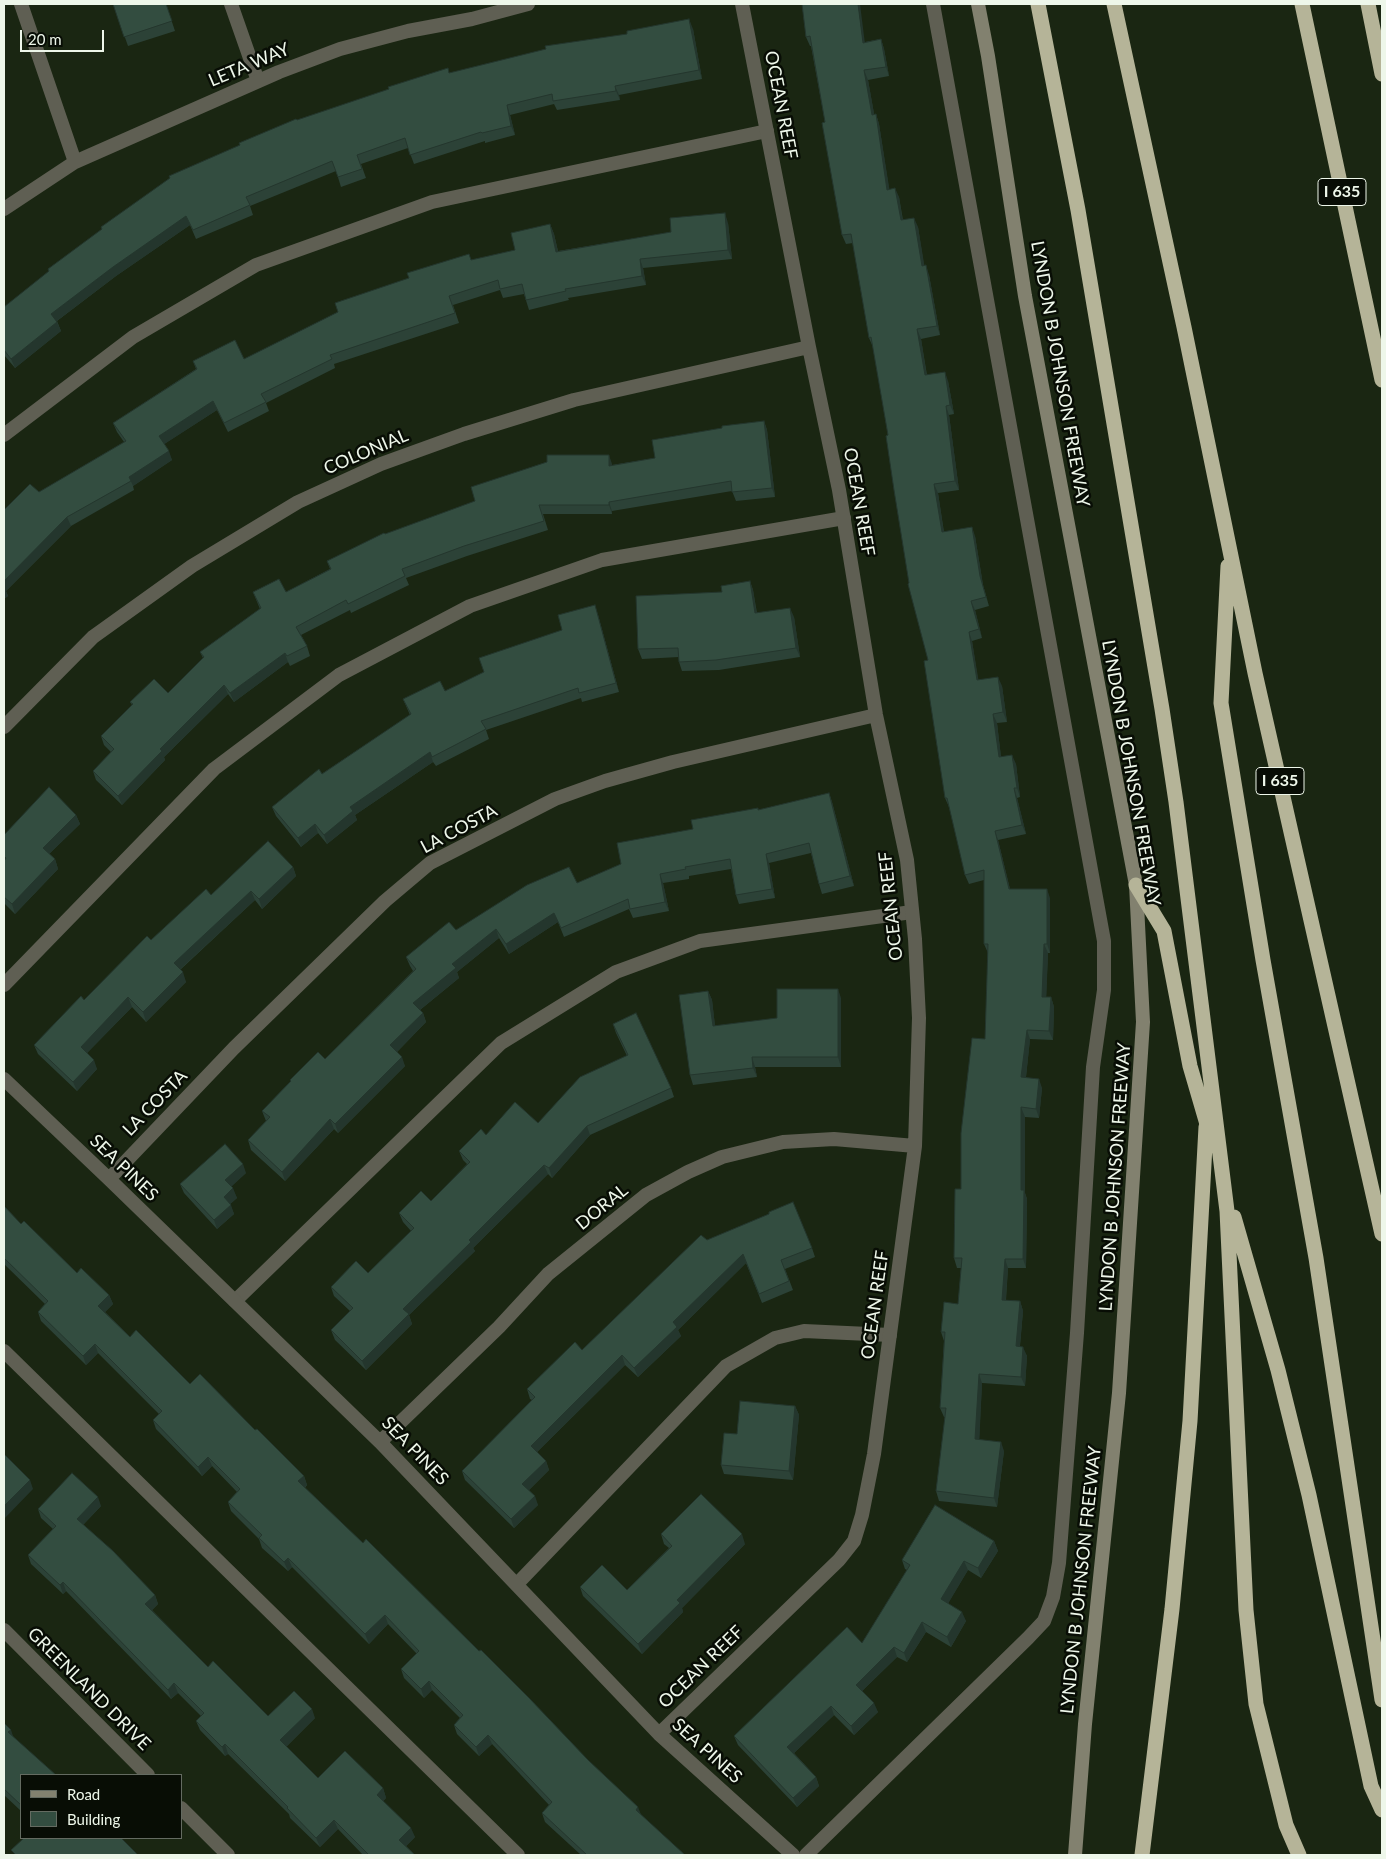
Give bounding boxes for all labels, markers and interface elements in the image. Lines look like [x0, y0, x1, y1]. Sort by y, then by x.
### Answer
scale bar [22, 20, 106, 52]
text: 20 m [28, 30, 62, 48]
street label: LETA WAY [205, 38, 293, 92]
street label: OCEAN REEF [760, 49, 802, 161]
road number: I 635 [1318, 178, 1366, 206]
street label: LYNDON B JOHNSON FREEWAY [1026, 239, 1094, 509]
street label: COLONIAL [321, 425, 411, 479]
street label: OCEAN REEF [839, 446, 879, 558]
street label: LYNDON B JOHNSON FREEWAY [1097, 638, 1165, 908]
road number: I 635 [1256, 768, 1304, 794]
street label: LA COSTA [417, 800, 501, 858]
street label: OCEAN REEF [875, 850, 907, 962]
street label: LYNDON B JOHNSON FREEWAY [1095, 1042, 1135, 1312]
street label: LA COSTA [118, 1065, 192, 1141]
street label: SEA PINES [85, 1130, 163, 1206]
street label: DORAL [572, 1179, 632, 1235]
street label: OCEAN REEF [857, 1249, 893, 1361]
street label: SEA PINES [377, 1412, 453, 1490]
street label: LYNDON B JOHNSON FREEWAY [1056, 1445, 1106, 1715]
street label: OCEAN REEF [654, 1621, 748, 1713]
street label: GREENLAND DRIVE [23, 1623, 155, 1755]
street label: SEA PINES [668, 1714, 746, 1788]
legend [20, 1774, 182, 1839]
text: Road [67, 1785, 100, 1803]
text: Building [67, 1810, 120, 1828]

